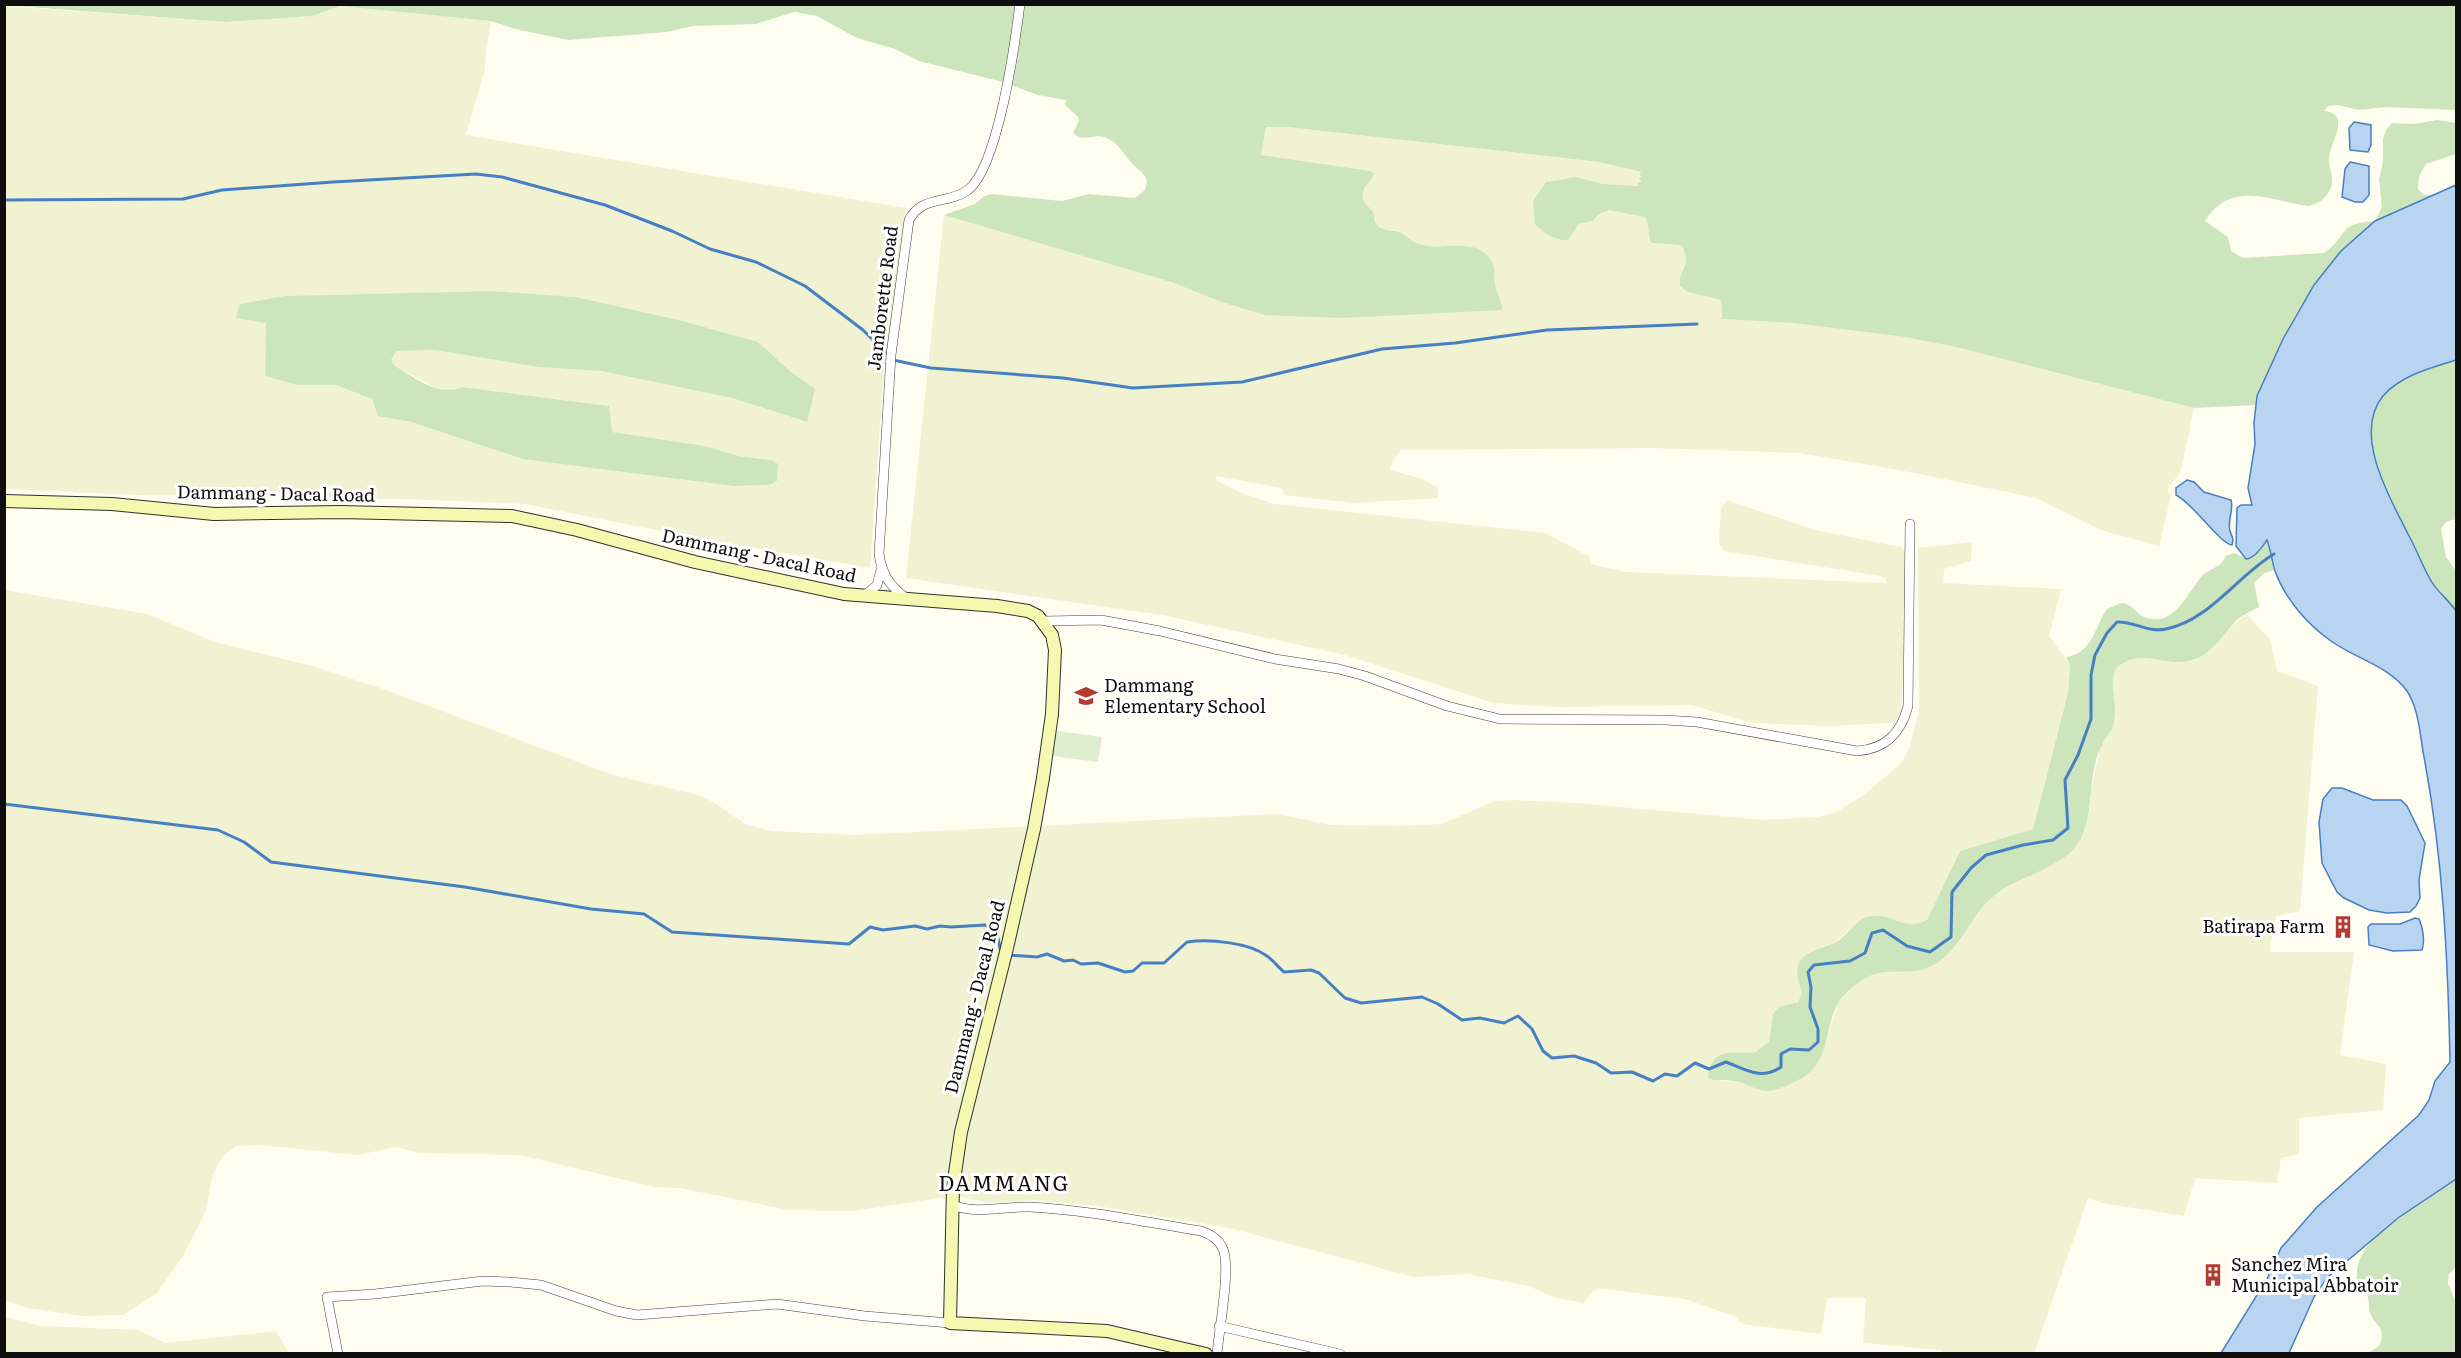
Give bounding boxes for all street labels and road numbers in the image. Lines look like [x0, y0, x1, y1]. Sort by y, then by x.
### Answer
street label: Jamborette Road [859, 224, 904, 372]
street label: Dammang - Dacal Road [177, 477, 375, 508]
street label: Dammang - Dacal Road [659, 521, 859, 588]
street label: Dammang - Dacal Road [936, 897, 1011, 1096]

